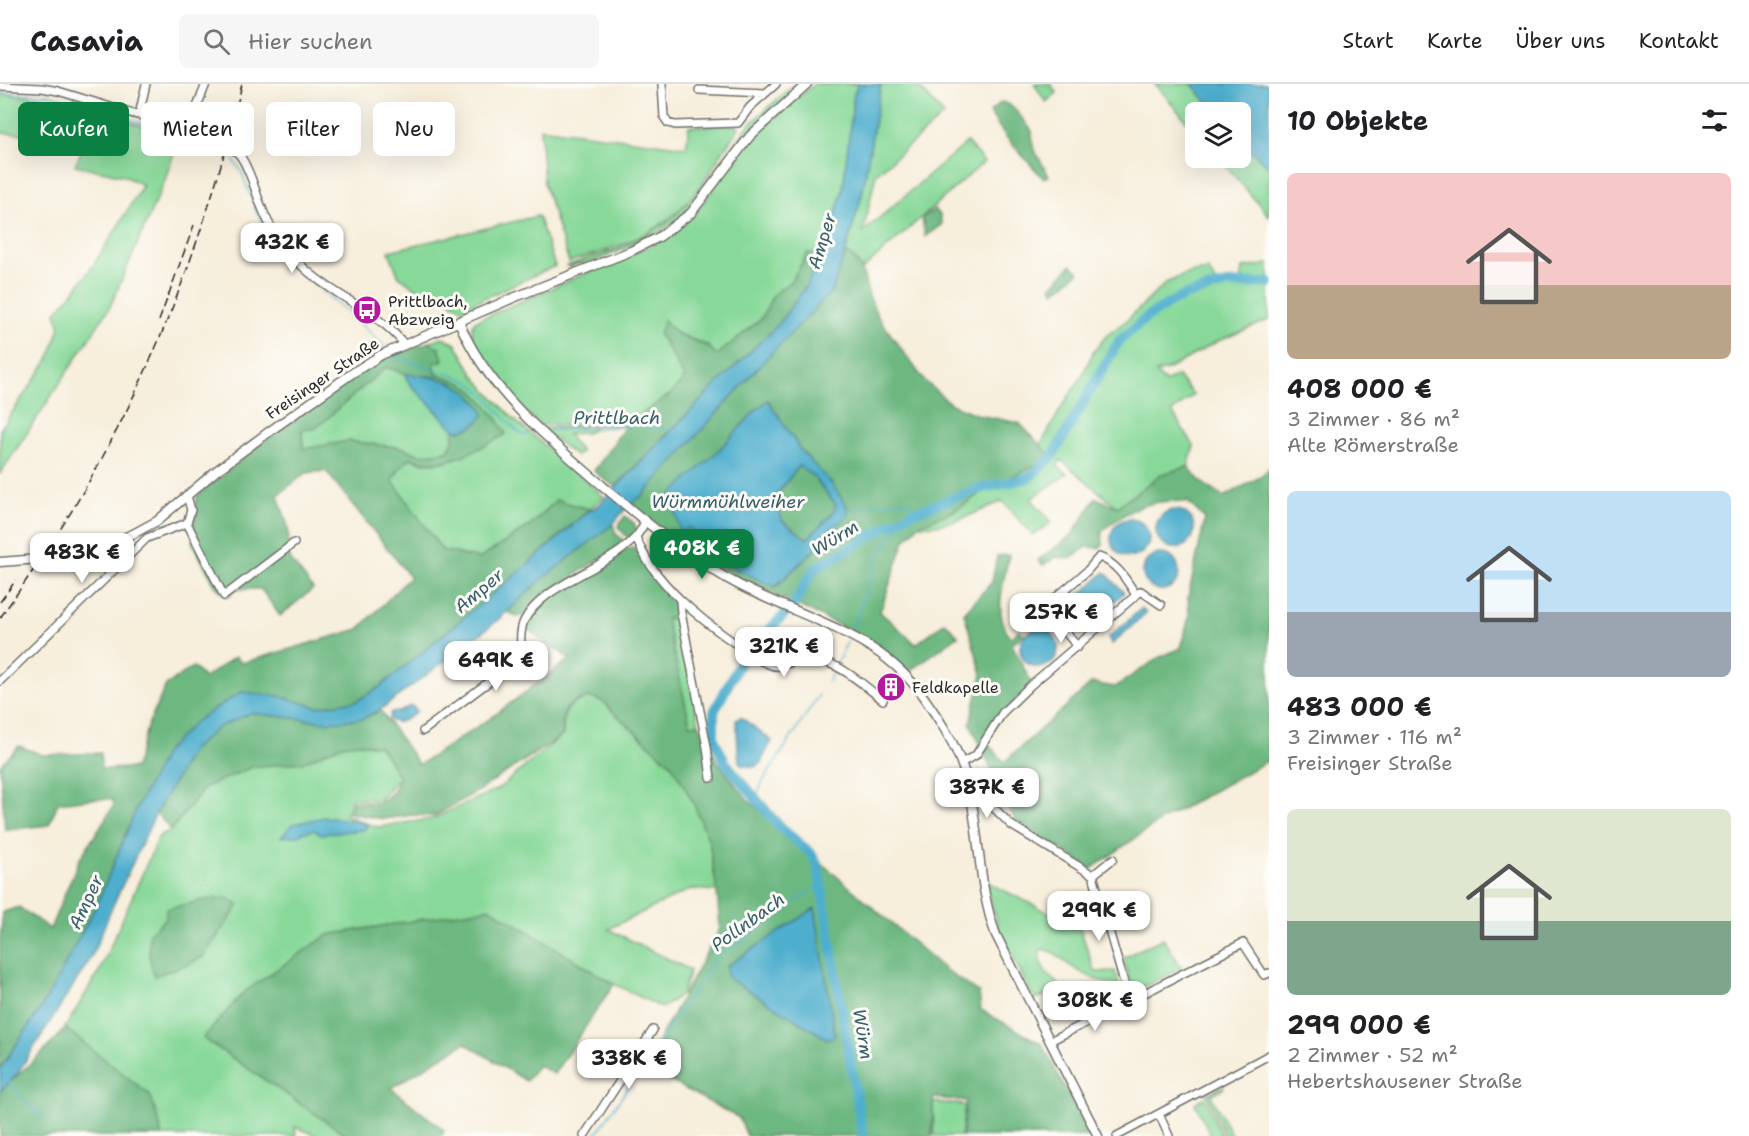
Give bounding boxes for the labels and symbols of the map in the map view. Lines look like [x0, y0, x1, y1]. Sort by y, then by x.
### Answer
water label: Amper [802, 210, 842, 272]
pin: 432K € [243, 223, 341, 274]
place label: Prittlbach, Abzweig [388, 291, 467, 330]
bus stop icon: Prittlbach, Abzweig [351, 294, 383, 326]
street label: Freisinger Straße [261, 333, 383, 424]
water label: Prittlbach [574, 406, 660, 430]
water label: Würmmühlweiher [651, 490, 805, 514]
water label: Würm [807, 515, 863, 561]
pin: 408K € [653, 529, 751, 580]
pin: 483K € [33, 533, 131, 584]
water label: Amper [449, 563, 509, 619]
pin: 257K € [1012, 593, 1110, 644]
pin: 321K € [735, 627, 833, 678]
pin: 649K € [447, 641, 545, 692]
building icon: Feldkapelle [875, 671, 907, 703]
place label: Feldkapelle [912, 677, 999, 698]
pin: 387K € [938, 768, 1036, 819]
water label: Amper [63, 870, 109, 933]
water label: Pollnbach [706, 887, 790, 957]
pin: 299K € [1050, 891, 1148, 942]
pin: 308K € [1046, 981, 1144, 1032]
water label: Würm [847, 1007, 879, 1061]
pin: 338K € [580, 1039, 678, 1090]

